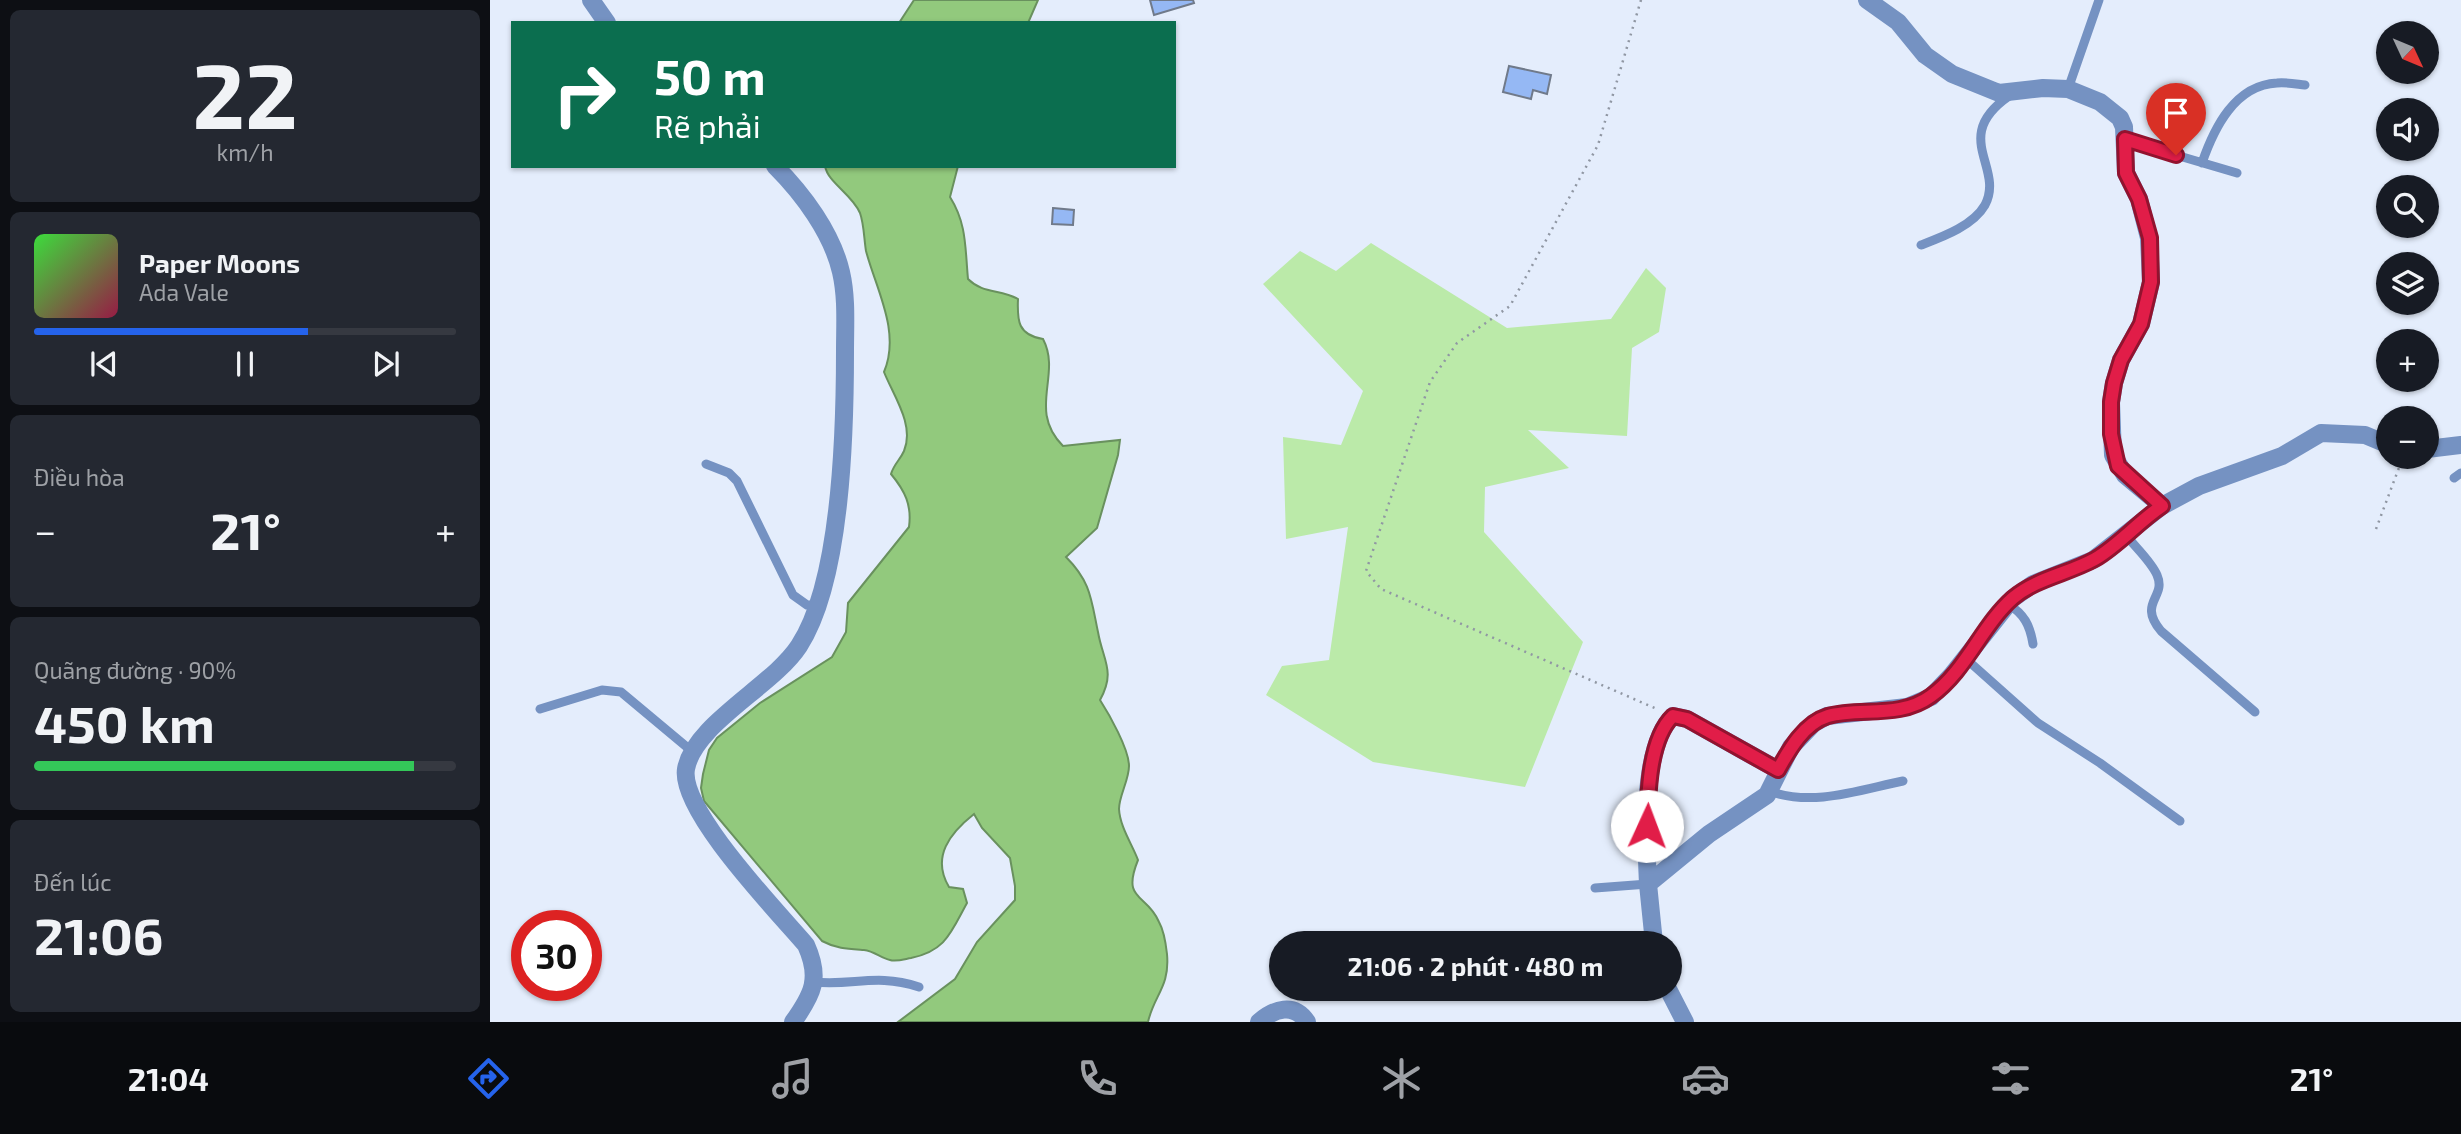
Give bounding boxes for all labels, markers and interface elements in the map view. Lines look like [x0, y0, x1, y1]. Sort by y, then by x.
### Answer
north arrow [2376, 21, 2440, 84]
map controls [2376, 21, 2439, 469]
text: 22 [192, 38, 298, 147]
text: 50 m [654, 46, 766, 105]
icon: right [539, 49, 630, 140]
pin [2146, 83, 2206, 155]
icon: arrive [2157, 94, 2195, 132]
button: sound [2376, 98, 2439, 161]
text: Rẽ phải [654, 106, 761, 144]
text: km/h [216, 138, 274, 166]
button: search [2376, 175, 2439, 238]
text: Paper Moons [139, 247, 300, 278]
button: layers [2376, 252, 2439, 315]
text: Ada Vale [139, 278, 229, 306]
button: + [2376, 329, 2439, 392]
icon: previous [85, 345, 123, 383]
icon: pause [226, 345, 264, 383]
icon: next [367, 345, 405, 383]
button: − [2376, 406, 2439, 469]
text: Điều hòa [34, 463, 125, 491]
text: 21° [210, 498, 281, 560]
text: − [34, 507, 56, 553]
text: + [435, 507, 456, 553]
text: Quãng đường · 90% [34, 656, 236, 684]
text: 450 km [34, 691, 215, 753]
position arrow [1610, 789, 1684, 863]
text: Đến lúc [34, 868, 111, 896]
text: 21:06 [34, 903, 164, 965]
speed limit sign: 30 [511, 910, 602, 1001]
text: 21:06 · 2 phút · 480 m [1348, 950, 1604, 981]
icon: directions [464, 1054, 513, 1103]
icon: music [768, 1054, 817, 1103]
icon: phone [1073, 1054, 1122, 1103]
icon: climate [1377, 1054, 1426, 1103]
icon: car [1681, 1054, 1730, 1103]
icon: filters [1986, 1054, 2035, 1103]
text: 21:04 [128, 1059, 209, 1097]
text: 21° [2290, 1059, 2333, 1097]

